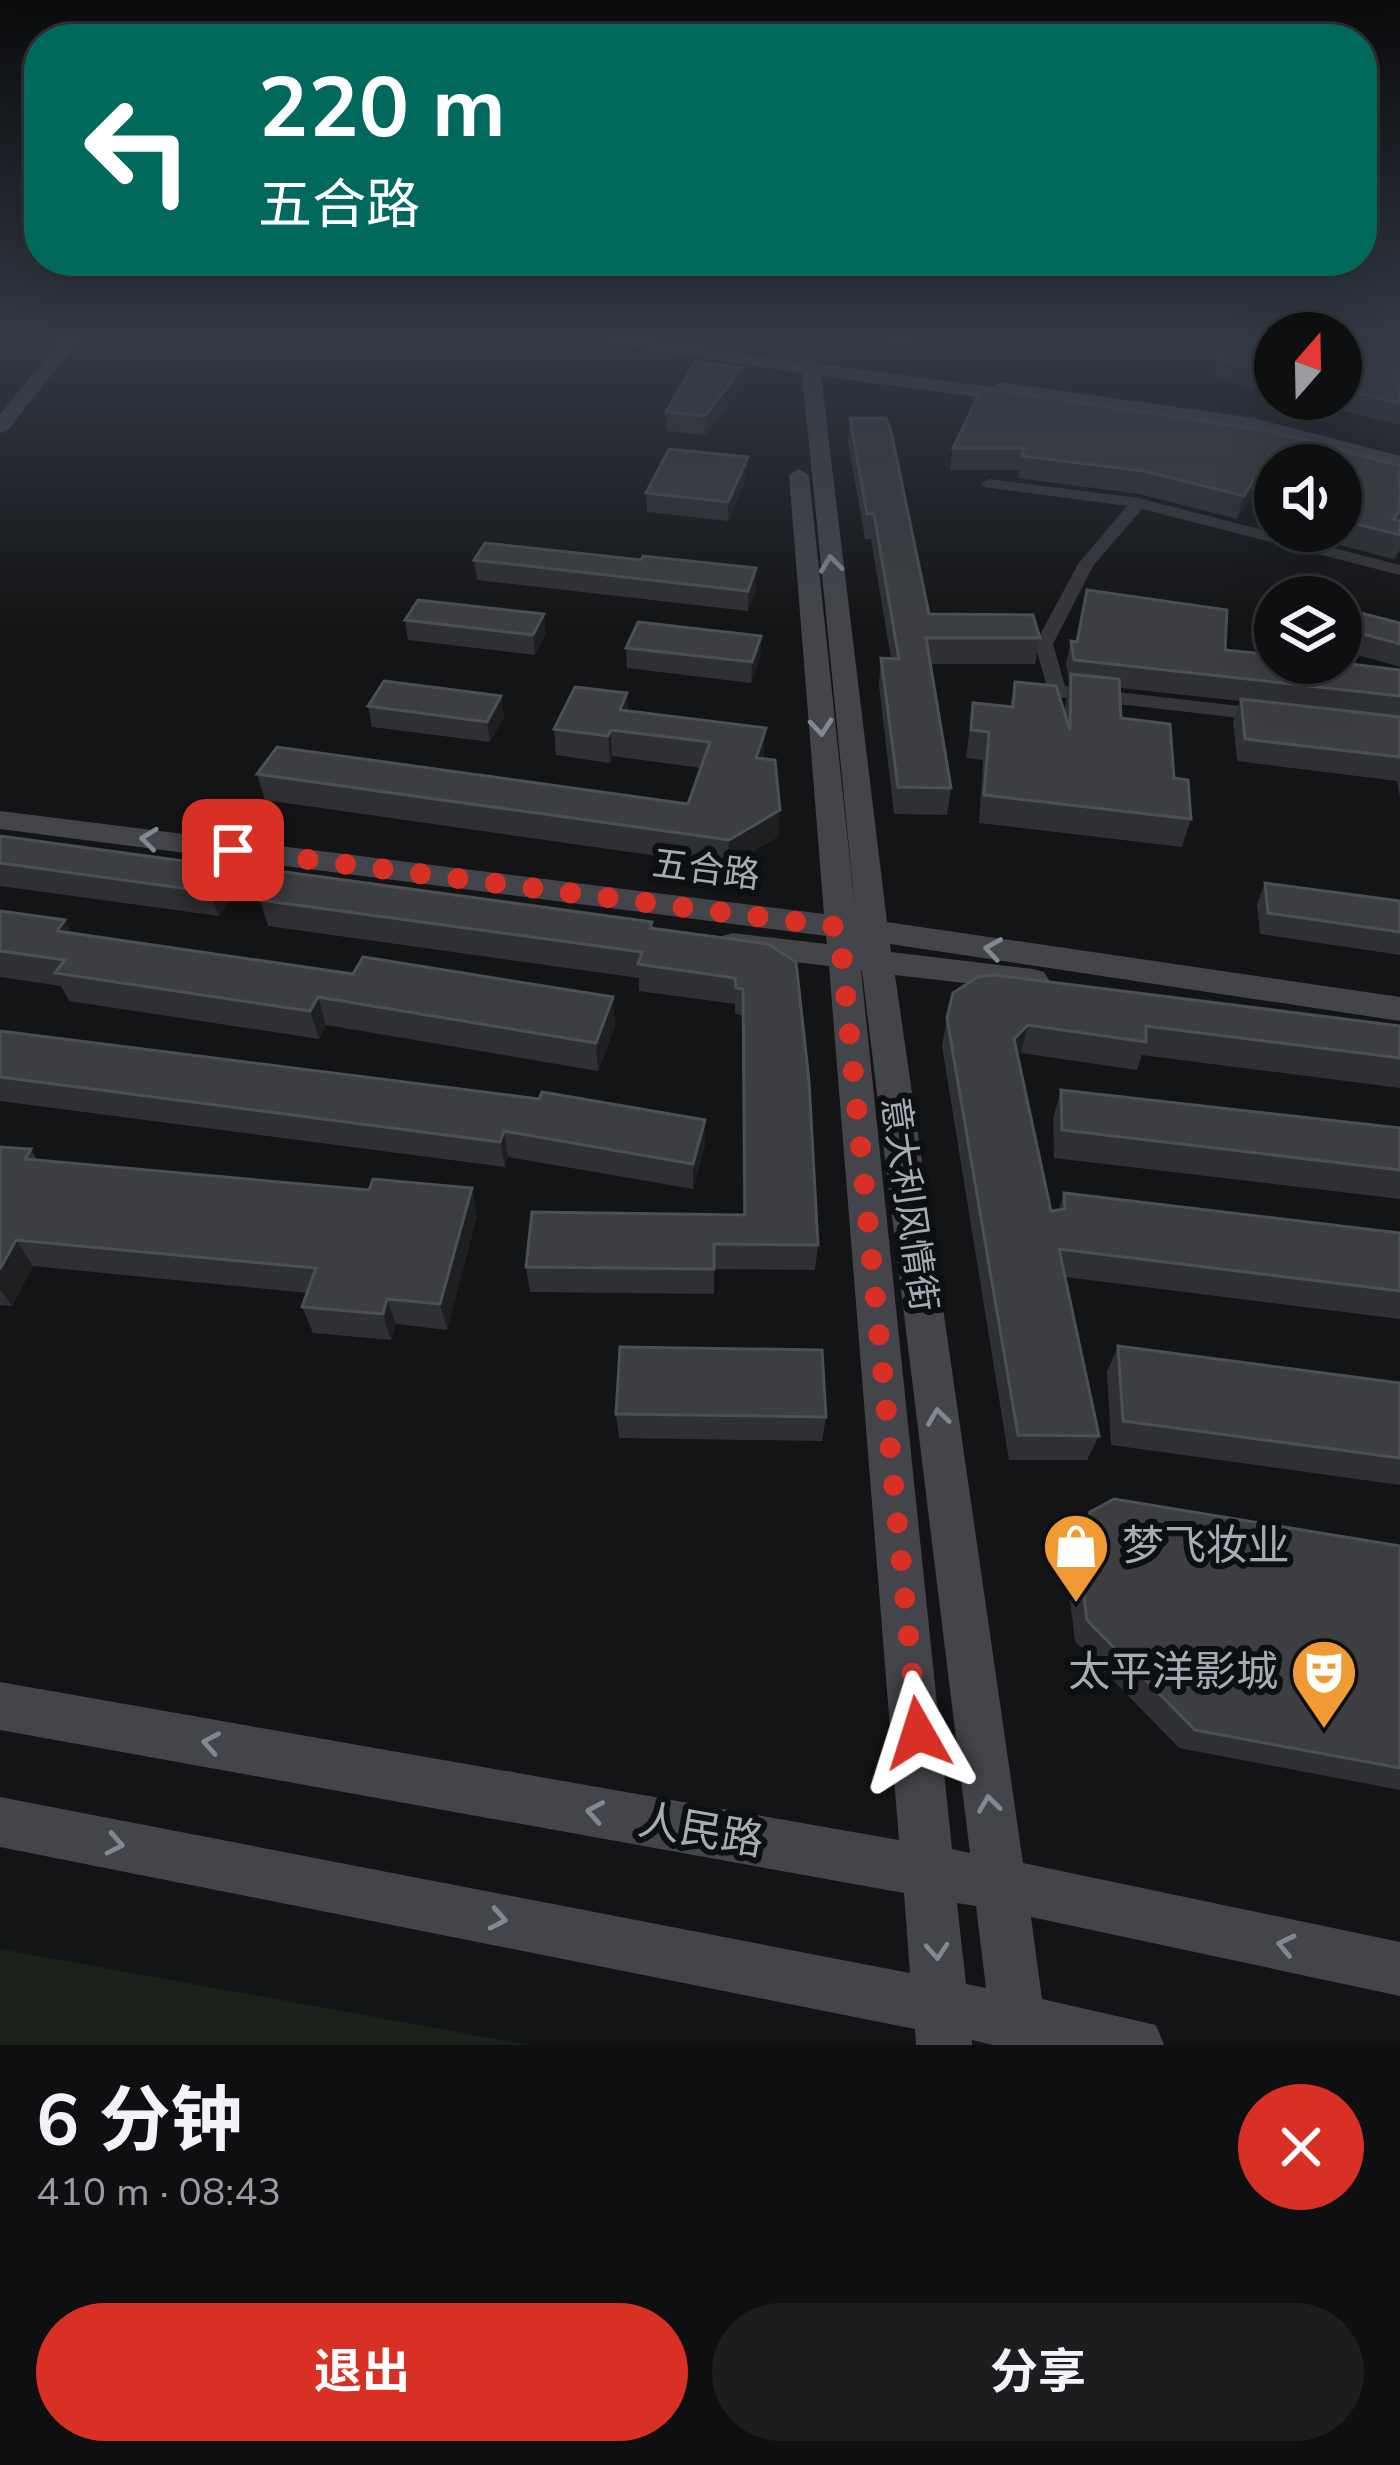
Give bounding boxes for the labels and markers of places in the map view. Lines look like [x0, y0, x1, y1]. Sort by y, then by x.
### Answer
pin [182, 799, 284, 901]
shop icon: 梦飞妆业 [1041, 1511, 1111, 1605]
place label: 梦飞妆业 [1122, 1518, 1290, 1575]
theatre icon: 太平洋影城 [1289, 1637, 1359, 1731]
place label: 太平洋影城 [1068, 1644, 1278, 1701]

